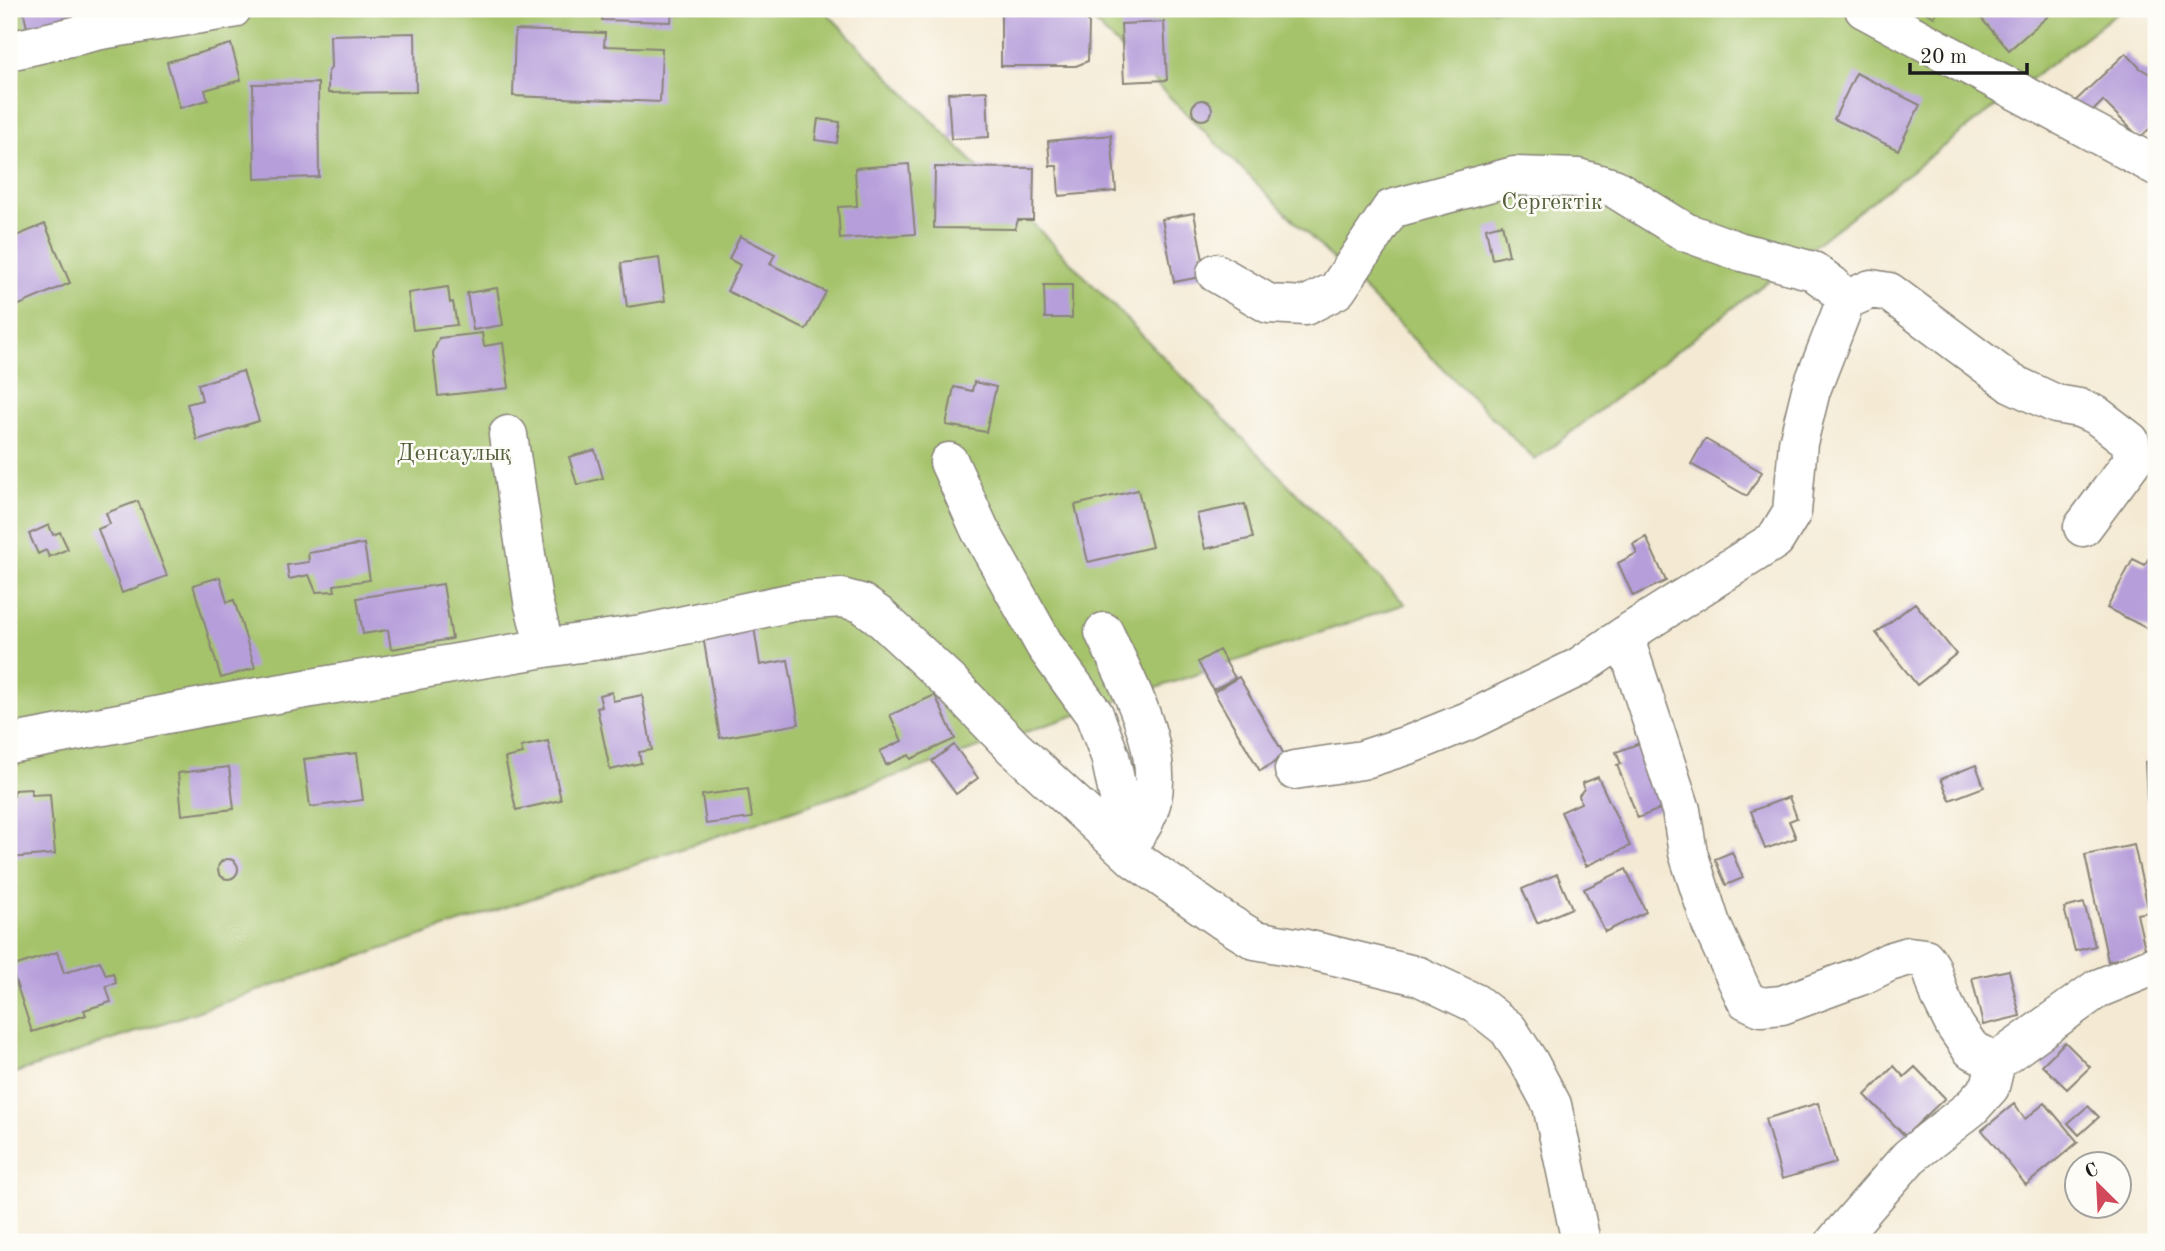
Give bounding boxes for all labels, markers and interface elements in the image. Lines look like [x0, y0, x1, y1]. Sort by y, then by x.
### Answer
scale bar [1910, 32, 2027, 76]
text: 20 m [1920, 47, 1967, 68]
park label: Сергектік [1501, 191, 1603, 215]
park label: Денсаулық [397, 442, 511, 466]
north arrow [2064, 1150, 2134, 1220]
text: С [2083, 1161, 2102, 1183]

